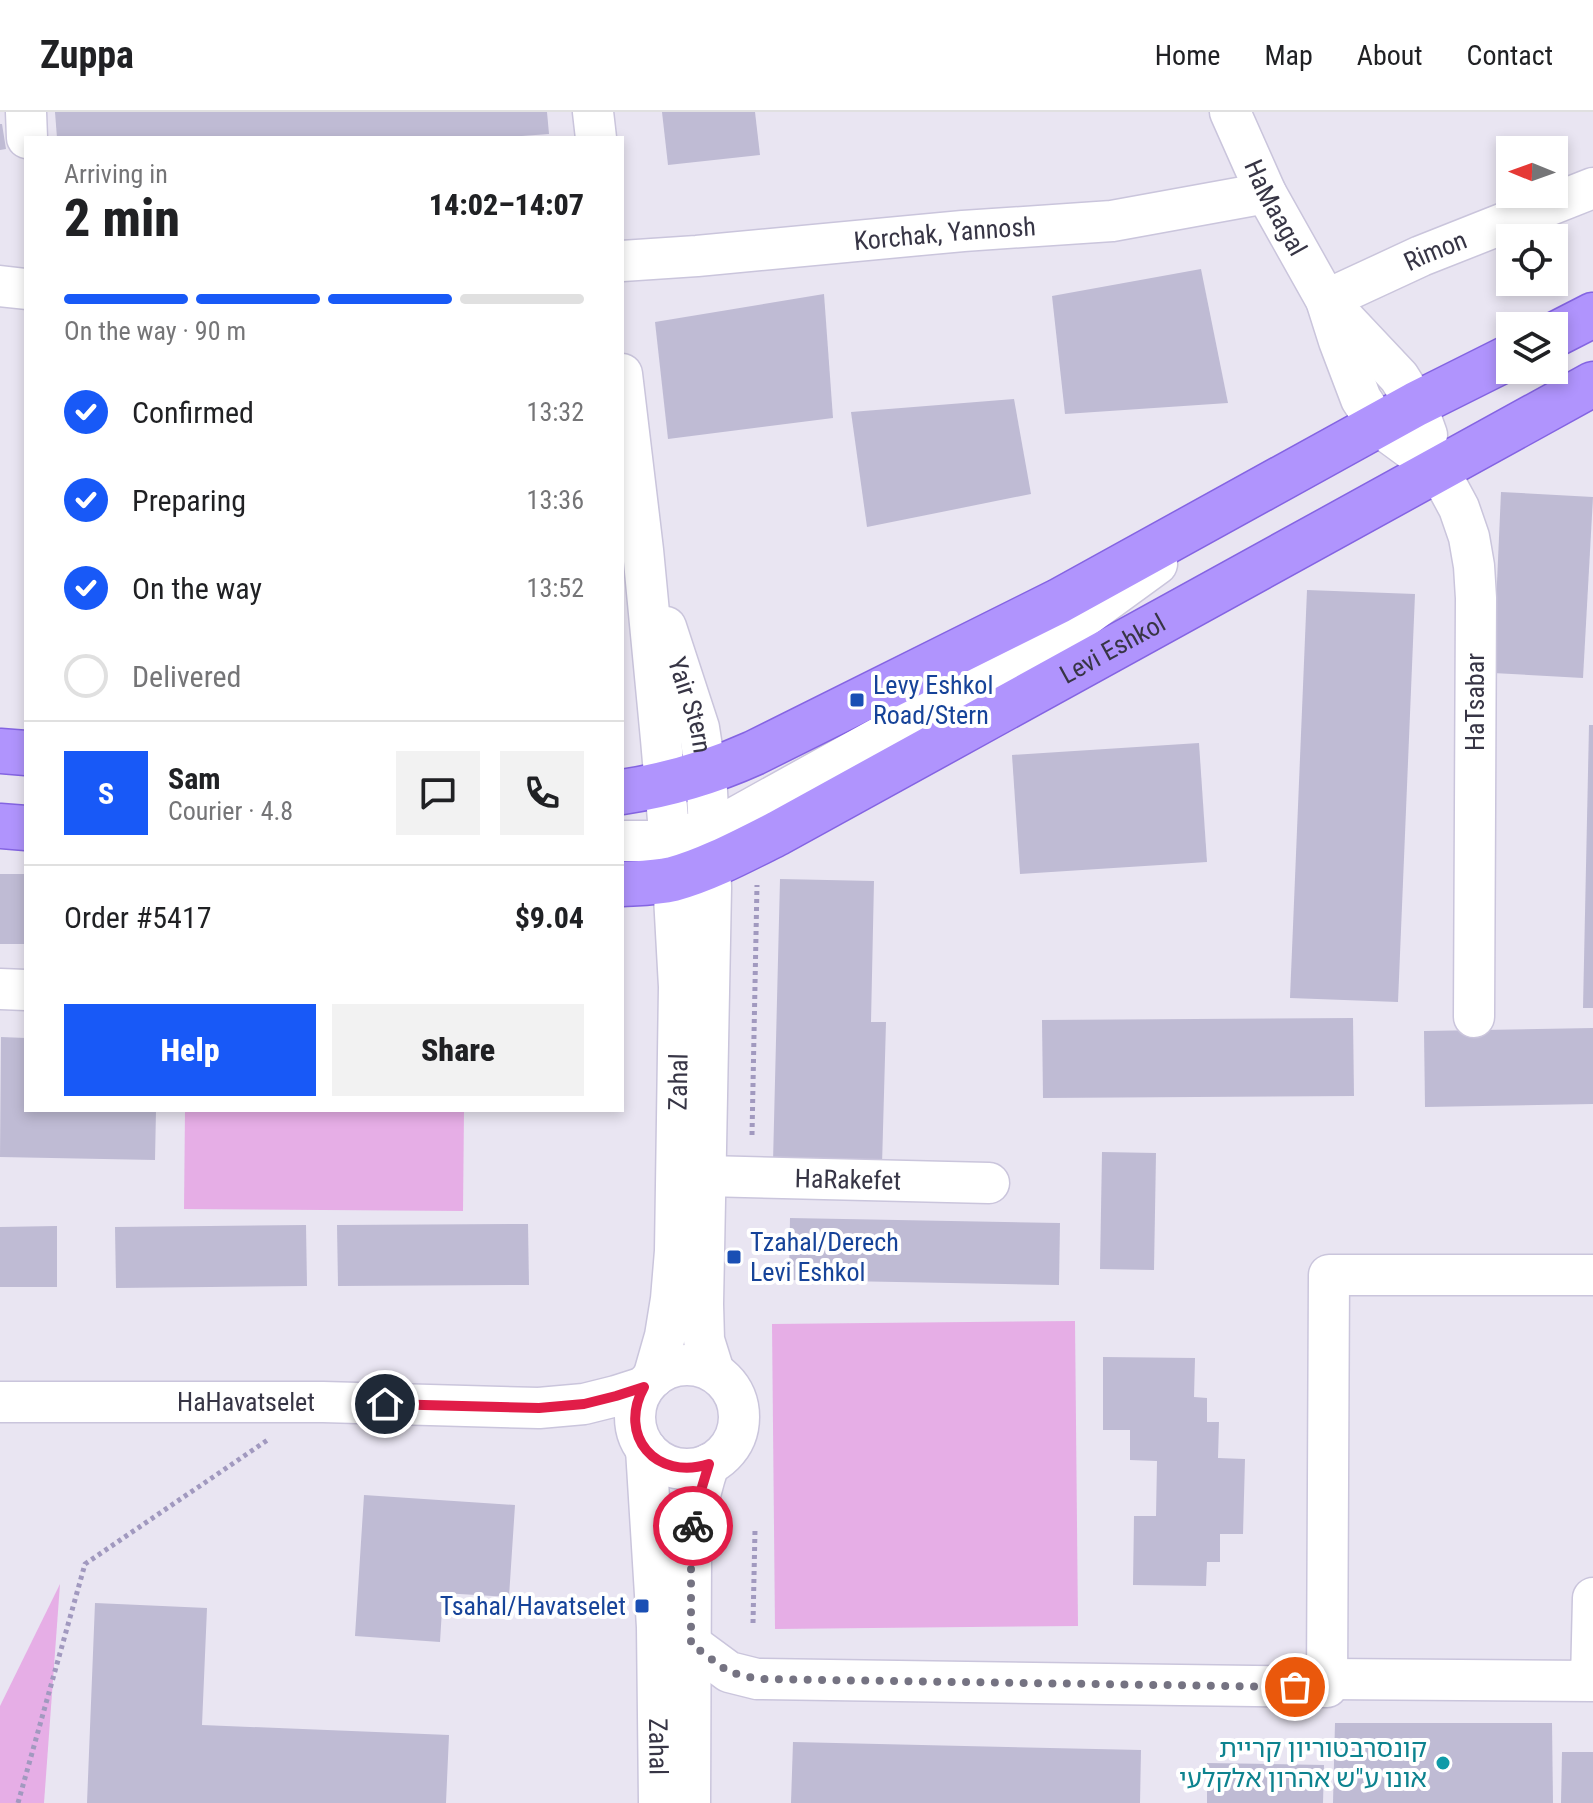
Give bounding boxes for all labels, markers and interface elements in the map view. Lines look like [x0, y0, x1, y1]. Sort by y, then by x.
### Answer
text: Zuppa [40, 33, 134, 77]
text: Home [1155, 39, 1220, 72]
text: Map [1264, 39, 1313, 72]
text: About [1357, 39, 1423, 72]
text: Contact [1467, 39, 1553, 72]
north arrow [1496, 136, 1568, 208]
map controls [1496, 136, 1568, 384]
street label: HaMaagal [1238, 155, 1313, 261]
text: Arriving in [64, 159, 168, 189]
text: 14:02–14:07 [429, 187, 584, 222]
text: 2 min [64, 188, 180, 249]
street label: Korchak, Yannosh [853, 211, 1037, 256]
street label: Rimon [1399, 224, 1471, 277]
button: locate [1496, 224, 1568, 296]
button: layers [1496, 312, 1568, 384]
text: On the way · 90 m [64, 316, 246, 346]
icon: check [64, 390, 108, 434]
text: Confirmed [132, 395, 254, 430]
text: 13:32 [527, 397, 584, 427]
icon: check [64, 478, 108, 522]
text: Preparing [132, 483, 246, 518]
text: 13:36 [527, 485, 584, 515]
icon: check [64, 566, 108, 610]
text: On the way [132, 571, 262, 606]
text: 13:52 [527, 573, 584, 603]
street label: Levi Eshkol [1055, 608, 1170, 690]
street label: Yair Stern [662, 653, 718, 755]
street label: HaTsabar [1460, 653, 1490, 751]
text: Delivered [132, 659, 241, 694]
place label: Levy Eshkol Road/Stern [873, 670, 993, 730]
marker: Levy Eshkol Road/Stern [848, 691, 866, 709]
button: chat [396, 751, 480, 835]
button: phone [500, 751, 584, 835]
text: Sam [168, 761, 221, 796]
text: S [98, 776, 114, 811]
text: Courier · 4.8 [168, 796, 293, 826]
text: Order #5417 [64, 900, 212, 935]
text: $9.04 [515, 900, 584, 935]
button: Help [64, 1004, 316, 1096]
button: Share [332, 1004, 584, 1096]
street label: Zahal [663, 1053, 693, 1111]
street label: HaRakefet [794, 1163, 901, 1196]
place label: Tzahal/Derech Levi Eshkol [750, 1227, 899, 1287]
marker: Tzahal/Derech Levi Eshkol [725, 1248, 743, 1266]
pin [351, 1370, 419, 1438]
icon: home [363, 1382, 407, 1426]
street label: HaHavatselet [177, 1387, 315, 1417]
courier [653, 1486, 733, 1566]
icon: bike [671, 1504, 715, 1548]
place label: Tsahal/Havatselet [440, 1591, 626, 1621]
marker: Tsahal/Havatselet [633, 1597, 651, 1615]
pin [1261, 1653, 1329, 1721]
icon: bag [1273, 1665, 1317, 1709]
street label: Zahal [643, 1718, 674, 1775]
place label: קונסרבטוריון קריית אונו ע"ש אהרון אלקלעי [1179, 1733, 1427, 1793]
marker: קונסרבטוריון קריית אונו ע"ש אהרון אלקלעי [1434, 1754, 1452, 1772]

